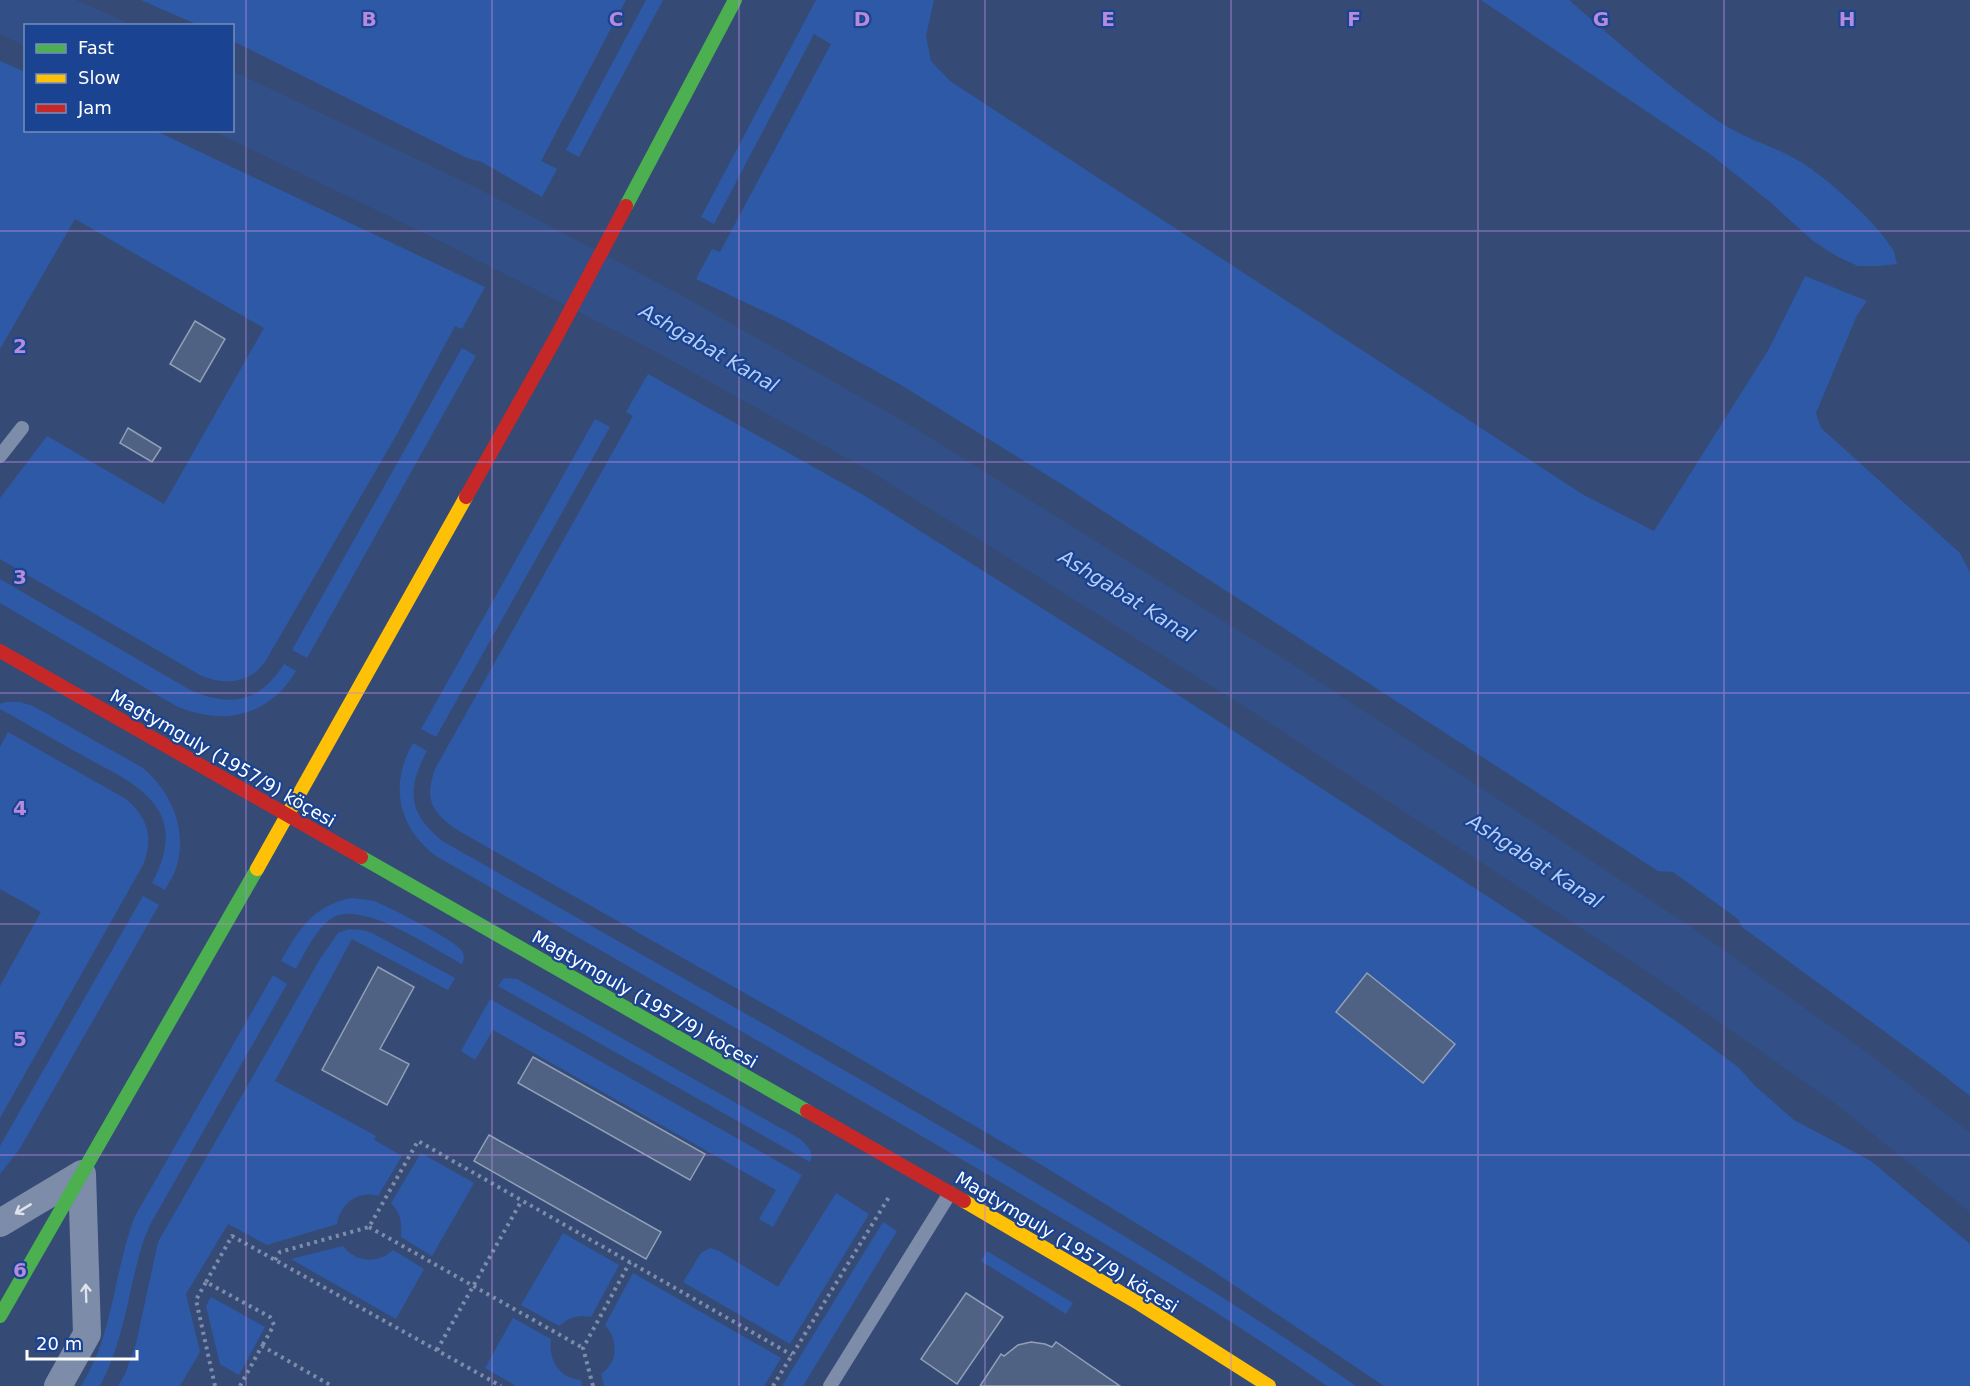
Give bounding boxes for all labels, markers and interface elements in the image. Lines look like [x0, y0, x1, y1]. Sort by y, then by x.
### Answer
text: B [361, 7, 377, 31]
text: C [609, 7, 623, 31]
text: D [854, 7, 870, 31]
text: E [1101, 7, 1115, 31]
text: F [1347, 7, 1361, 31]
text: G [1593, 7, 1609, 31]
text: H [1839, 7, 1855, 31]
legend [24, 24, 234, 132]
text: Fast [78, 37, 114, 58]
text: Slow [78, 67, 120, 88]
text: Jam [77, 97, 112, 118]
water label: Ashgabat Kanal [634, 298, 783, 398]
text: 2 [13, 334, 27, 358]
water label: Ashgabat Kanal [1053, 543, 1200, 648]
text: 3 [13, 565, 27, 589]
street label: Magtymguly (1957/9) köçesi [107, 685, 339, 831]
text: 4 [13, 796, 27, 820]
water label: Ashgabat Kanal [1461, 807, 1607, 914]
street label: Magtymguly (1957/9) köçesi [529, 926, 761, 1072]
text: 5 [13, 1027, 27, 1051]
street label: Magtymguly (1957/9) köçesi [952, 1167, 1182, 1317]
one-way arrow [15, 1203, 32, 1215]
text: 6 [13, 1258, 27, 1282]
one-way arrow [80, 1284, 91, 1304]
scale bar [27, 1323, 136, 1361]
text: 20 m [36, 1333, 82, 1354]

